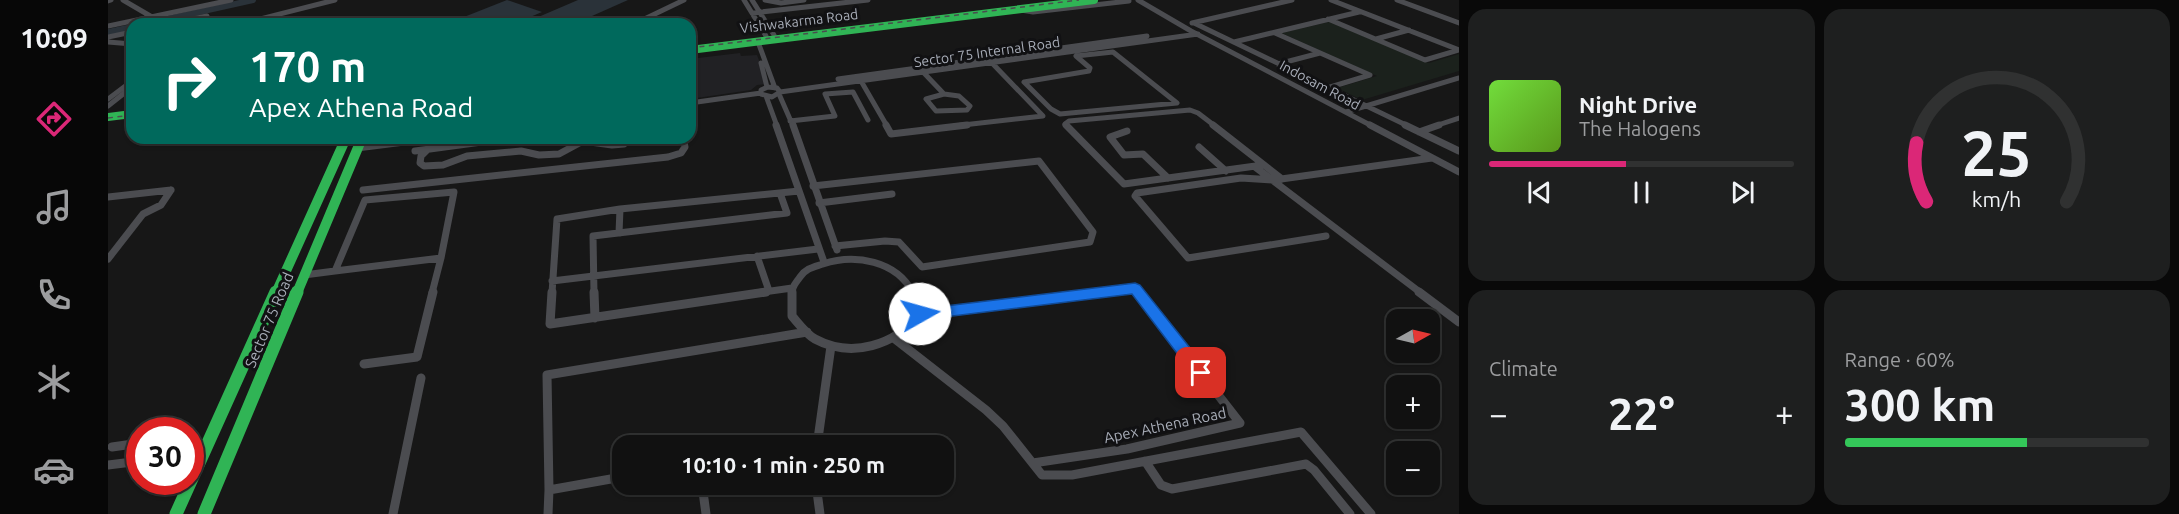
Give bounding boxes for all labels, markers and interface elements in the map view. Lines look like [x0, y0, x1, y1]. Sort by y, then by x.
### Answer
street label: Vishwakarma Road [739, 6, 859, 36]
text: 10:09 [20, 23, 88, 53]
street label: Sector 75 Internal Road [913, 34, 1061, 70]
icon: right [150, 42, 228, 120]
text: 170 m [249, 43, 366, 90]
street label: Indosam Road [1277, 57, 1363, 113]
text: Apex Athena Road [249, 92, 473, 122]
text: Night Drive [1579, 92, 1697, 117]
icon: directions [33, 98, 75, 140]
text: The Halogens [1579, 117, 1701, 140]
text: 25 [1962, 118, 2032, 188]
icon: previous [1523, 176, 1556, 209]
icon: pause [1625, 176, 1658, 209]
icon: next [1726, 176, 1759, 209]
icon: music [33, 186, 75, 228]
text: km/h [1972, 187, 2021, 211]
street label: Sector 75 Road [241, 270, 297, 370]
icon: phone [33, 274, 75, 316]
position arrow [888, 282, 952, 346]
north arrow [1386, 309, 1440, 363]
map controls [1386, 309, 1440, 495]
pin [1175, 347, 1226, 398]
text: Range · 60% [1845, 348, 1955, 371]
icon: arrive [1184, 356, 1217, 389]
text: Climate [1489, 357, 1558, 380]
icon: climate [33, 361, 75, 403]
button: + [1386, 375, 1440, 429]
text: 300 km [1845, 379, 1995, 430]
text: 22° [1608, 388, 1675, 439]
text: − [1489, 395, 1508, 432]
text: + [1775, 395, 1794, 432]
street label: Apex Athena Road [1102, 404, 1228, 446]
speed limit sign: 30 [126, 417, 204, 495]
button: − [1386, 441, 1440, 495]
icon: car [33, 449, 75, 491]
text: 10:10 · 1 min · 250 m [681, 452, 885, 477]

